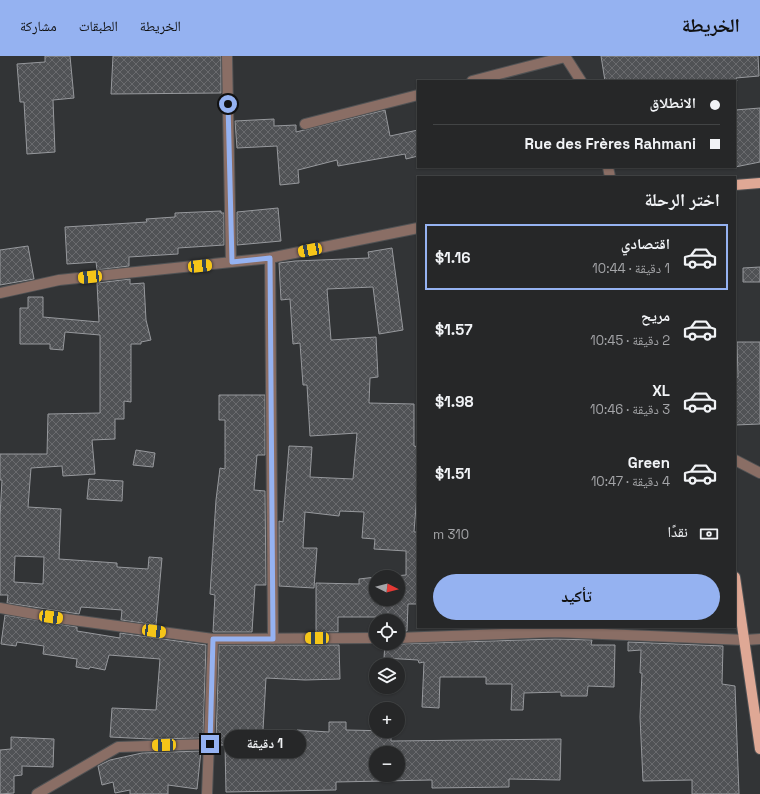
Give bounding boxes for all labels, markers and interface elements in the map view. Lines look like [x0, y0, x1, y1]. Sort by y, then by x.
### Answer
text: الخريطة [682, 13, 740, 38]
text: مشاركة [20, 17, 57, 35]
text: الطبقات [79, 17, 118, 35]
text: الخريطة [140, 17, 181, 35]
text: الانطلاق [650, 93, 696, 112]
route start [219, 95, 237, 113]
text: Rue des Frères Rahmani [524, 134, 696, 153]
text: اختر الرحلة [644, 188, 720, 211]
text: اقتصادي [621, 234, 670, 253]
icon: car [682, 239, 718, 275]
car [297, 242, 323, 258]
text: $1.16 [435, 248, 471, 267]
car [187, 259, 213, 273]
text: 1 دقيقة · 10:44 [592, 260, 670, 277]
car [77, 270, 103, 284]
text: مريح [641, 306, 670, 325]
icon: car [682, 311, 718, 347]
text: $1.57 [435, 320, 472, 339]
text: 2 دقيقة · 10:45 [590, 332, 670, 349]
text: XL [652, 381, 670, 400]
icon: car [682, 383, 718, 419]
text: $1.98 [435, 392, 474, 411]
text: 3 دقيقة · 10:46 [590, 401, 670, 418]
text: Green [628, 453, 670, 472]
icon: car [682, 455, 718, 491]
text: $1.51 [435, 464, 471, 483]
text: 4 دقيقة · 10:47 [591, 473, 670, 490]
text: نقدًا [667, 522, 688, 541]
icon: cash [698, 523, 720, 545]
text: 310 m [433, 526, 469, 543]
north arrow [369, 570, 405, 606]
map controls [369, 570, 405, 782]
button: تأكيد [433, 574, 720, 620]
car [38, 609, 64, 625]
button: locate [369, 614, 405, 650]
car [141, 623, 167, 639]
car [305, 632, 329, 644]
button: layers [369, 658, 405, 694]
button: + [369, 702, 405, 738]
callout: 1 دقيقة [224, 730, 306, 758]
route end [201, 735, 219, 753]
text: 1 دقيقة [247, 735, 283, 752]
car [152, 739, 176, 751]
button: − [369, 746, 405, 782]

